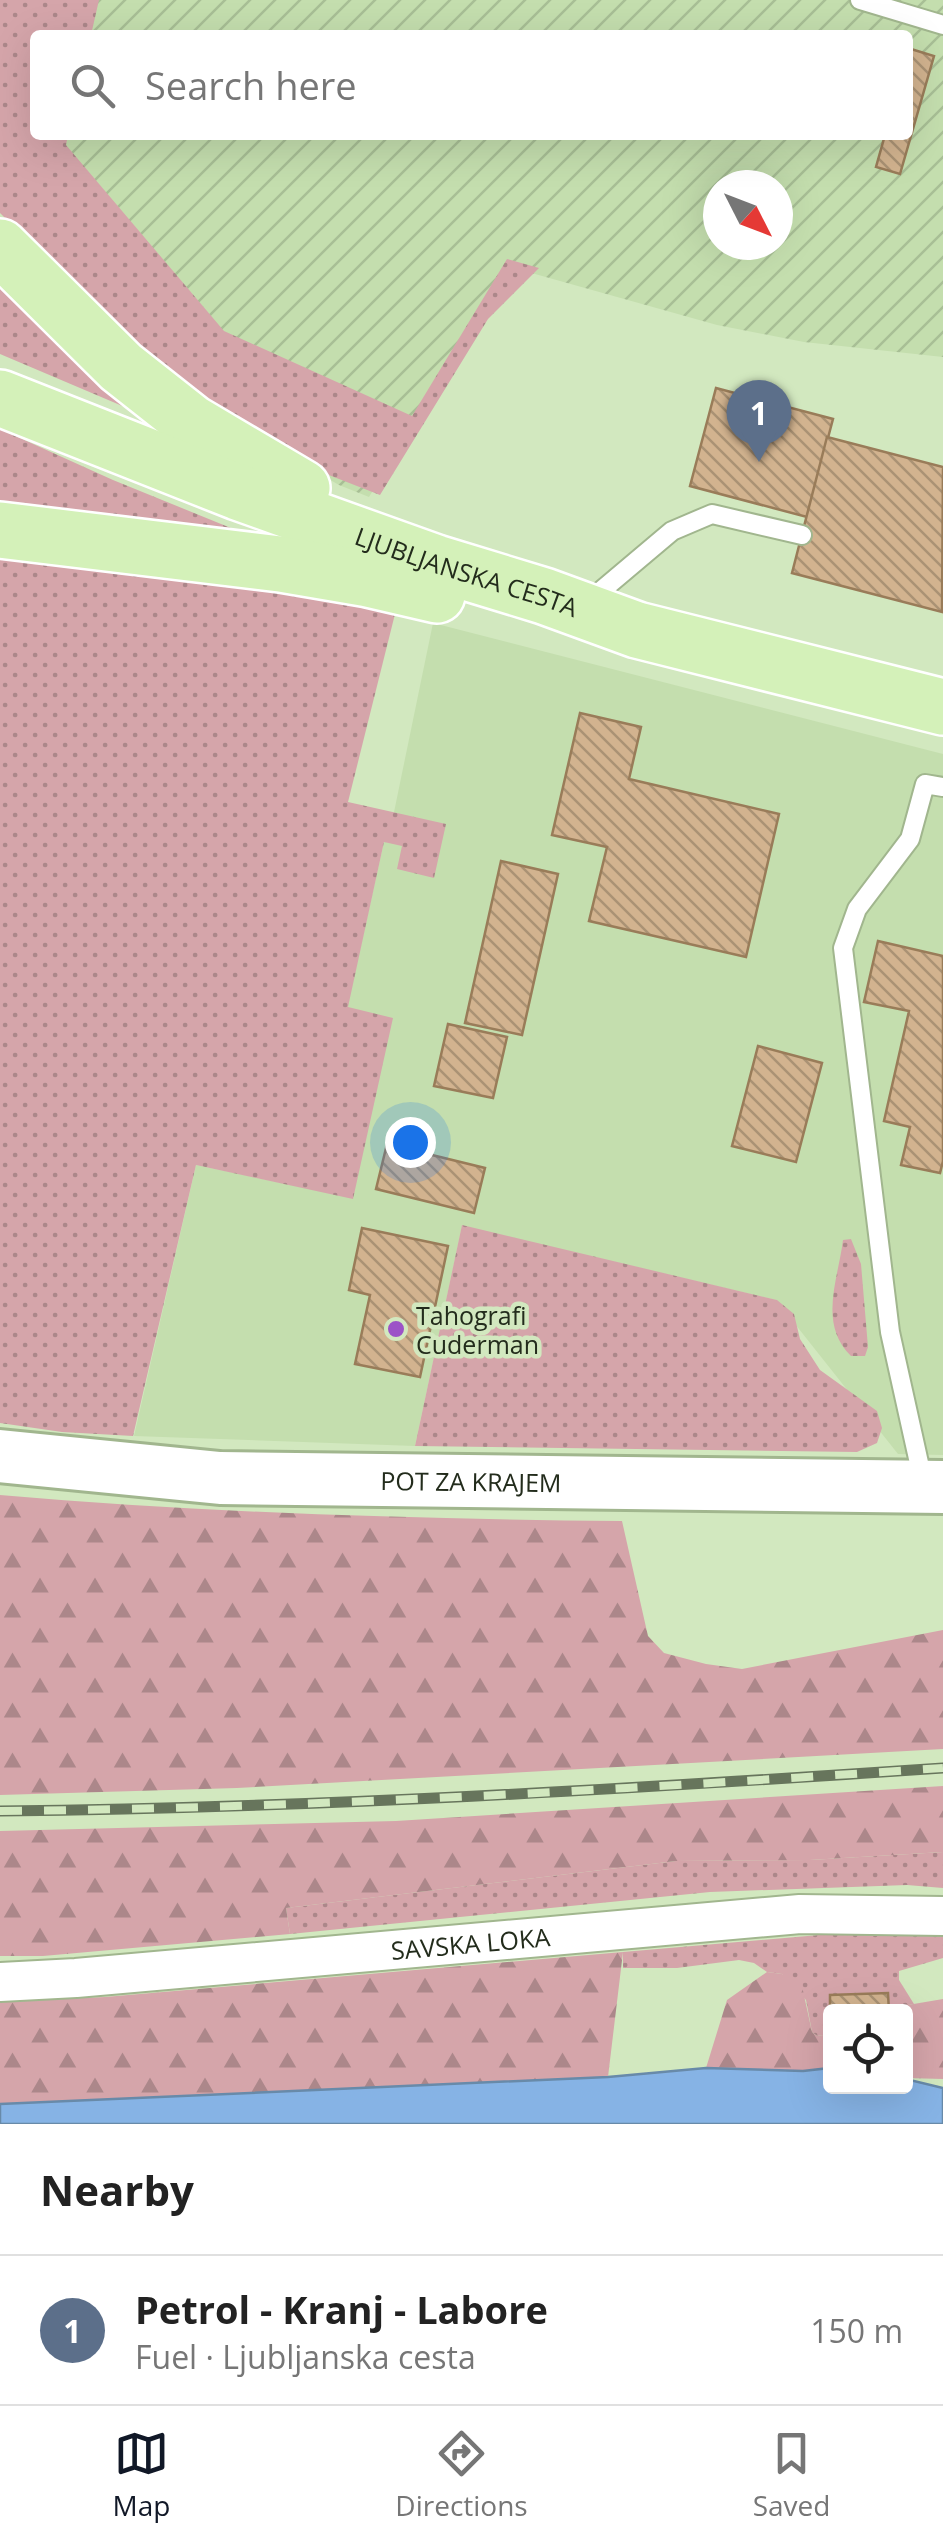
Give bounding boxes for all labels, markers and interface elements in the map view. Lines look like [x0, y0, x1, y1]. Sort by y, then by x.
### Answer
search box [30, 30, 913, 140]
icon: search [65, 58, 120, 113]
text: Search here [145, 59, 357, 111]
north arrow [703, 170, 793, 260]
pin: 1 [726, 380, 792, 462]
street label: LJUBLJANSKA CESTA [351, 518, 583, 624]
your location [385, 1117, 436, 1168]
place label: Tahografi Cuderman [416, 1298, 539, 1361]
marker: Tahografi Cuderman [385, 1318, 407, 1340]
street label: POT ZA KRAJEM [380, 1463, 562, 1499]
street label: SAVSKA LOKA [389, 1919, 551, 1967]
map controls [823, 2004, 913, 2094]
button: locate [823, 2004, 913, 2094]
text: Nearby [40, 2161, 194, 2218]
text: Petrol - Kranj - Labore [135, 2283, 548, 2335]
text: 1 [63, 2309, 82, 2352]
text: 150 m [810, 2309, 903, 2352]
text: Fuel · Ljubljanska cesta [135, 2335, 476, 2378]
tab: Map [112, 2426, 170, 2524]
tab: Directions [395, 2426, 528, 2524]
tab: Saved [753, 2426, 830, 2524]

